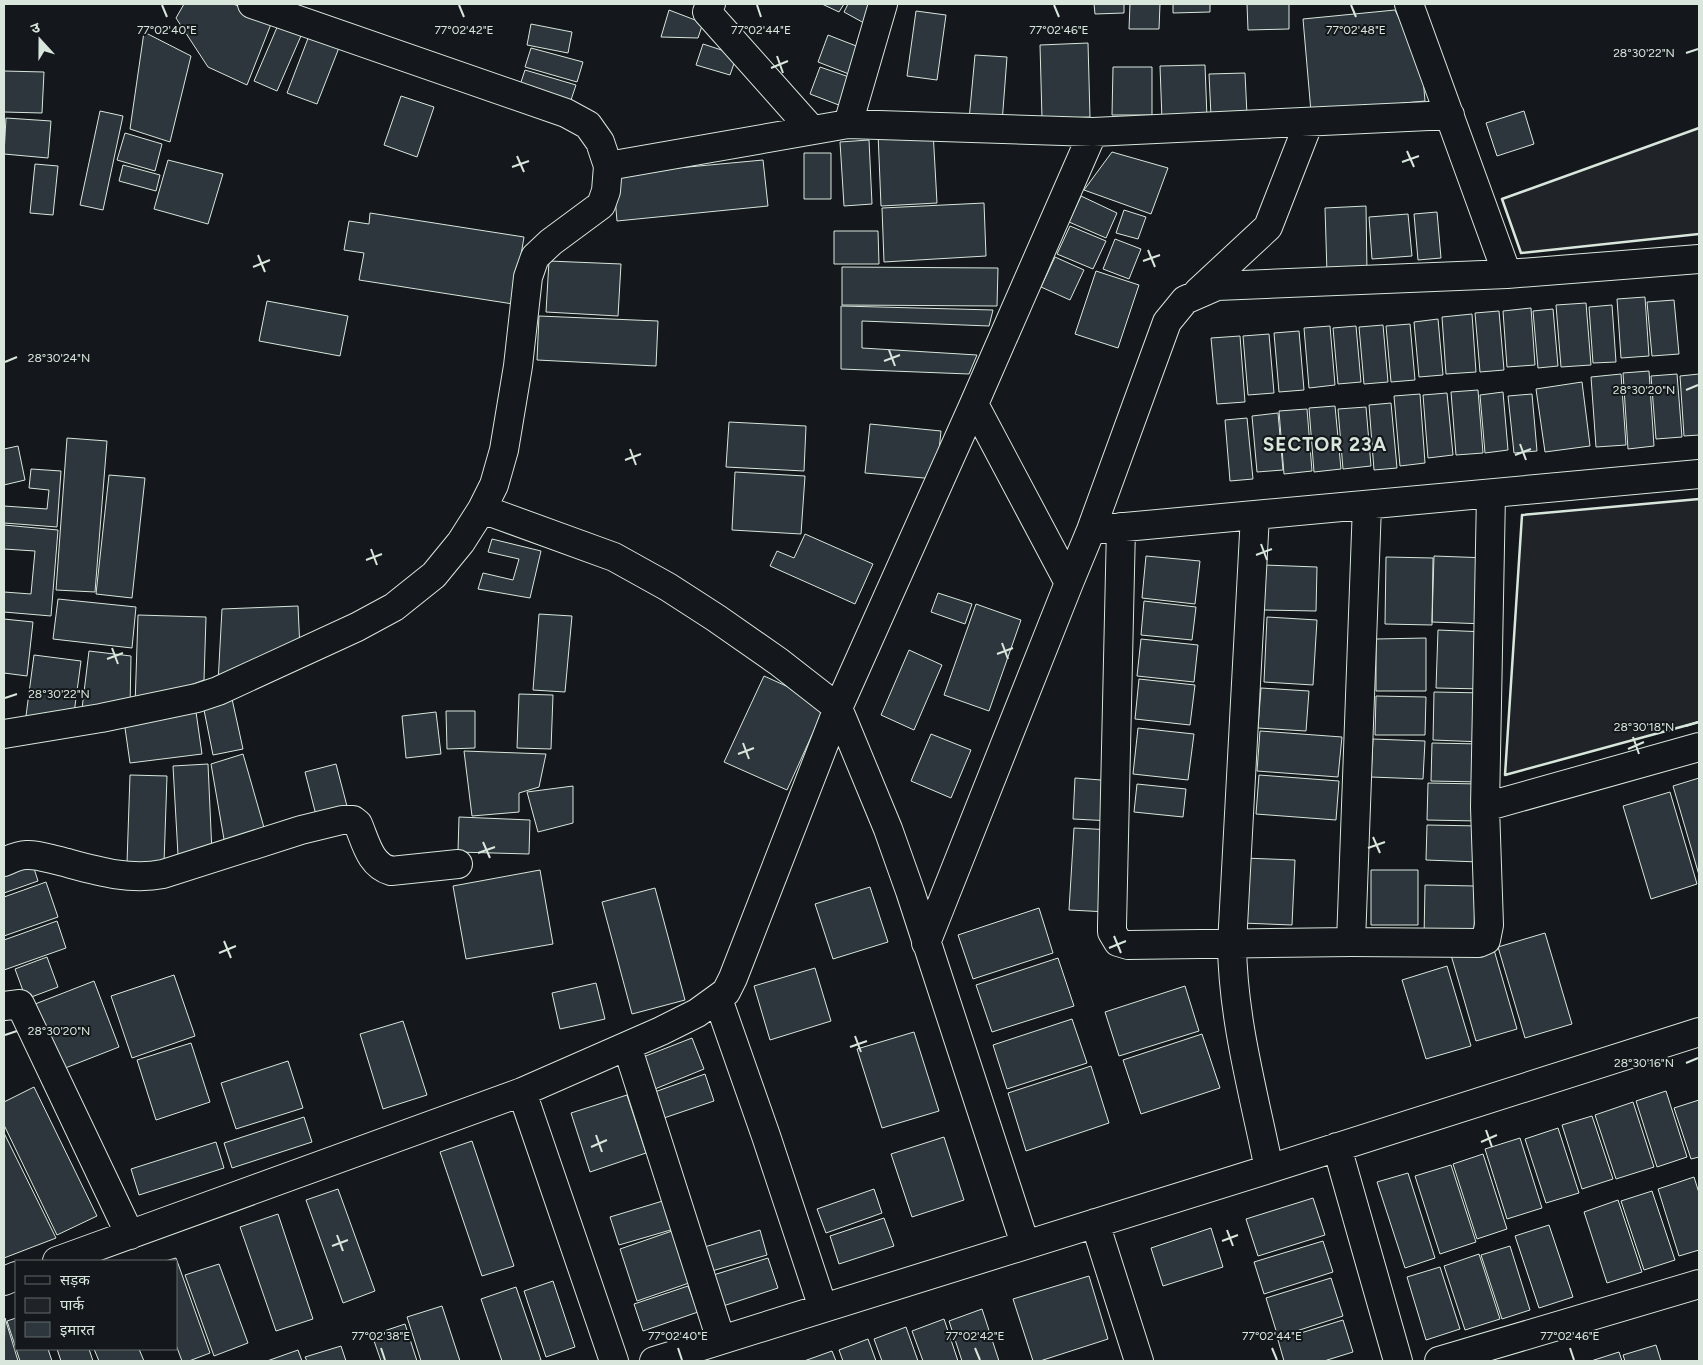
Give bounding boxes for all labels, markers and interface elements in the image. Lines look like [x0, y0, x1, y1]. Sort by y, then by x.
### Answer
north arrow [15, 15, 65, 65]
text: उ [29, 19, 43, 38]
text: 77°02'40"E [137, 23, 197, 37]
text: 77°02'42"E [434, 23, 494, 37]
text: 77°02'44"E [731, 23, 791, 37]
text: 77°02'46"E [1029, 23, 1089, 37]
text: 77°02'48"E [1326, 23, 1386, 37]
text: 28°30'22"N [1613, 46, 1675, 60]
text: 28°30'24"N [28, 351, 90, 365]
text: 28°30'20"N [1613, 383, 1675, 397]
district label: SECTOR 23A [1263, 433, 1387, 456]
text: 28°30'22"N [28, 687, 90, 701]
text: 28°30'18"N [1614, 720, 1674, 734]
text: 28°30'20"N [28, 1024, 90, 1038]
text: 28°30'16"N [1614, 1056, 1674, 1070]
legend [15, 1260, 178, 1350]
text: सड़क [60, 1271, 90, 1289]
text: पार्क [60, 1296, 84, 1314]
text: इमारत [60, 1321, 95, 1339]
text: 77°02'38"E [352, 1329, 410, 1343]
text: 77°02'40"E [648, 1329, 708, 1343]
text: 77°02'42"E [945, 1329, 1005, 1343]
text: 77°02'44"E [1242, 1329, 1302, 1343]
text: 77°02'46"E [1540, 1329, 1600, 1343]

